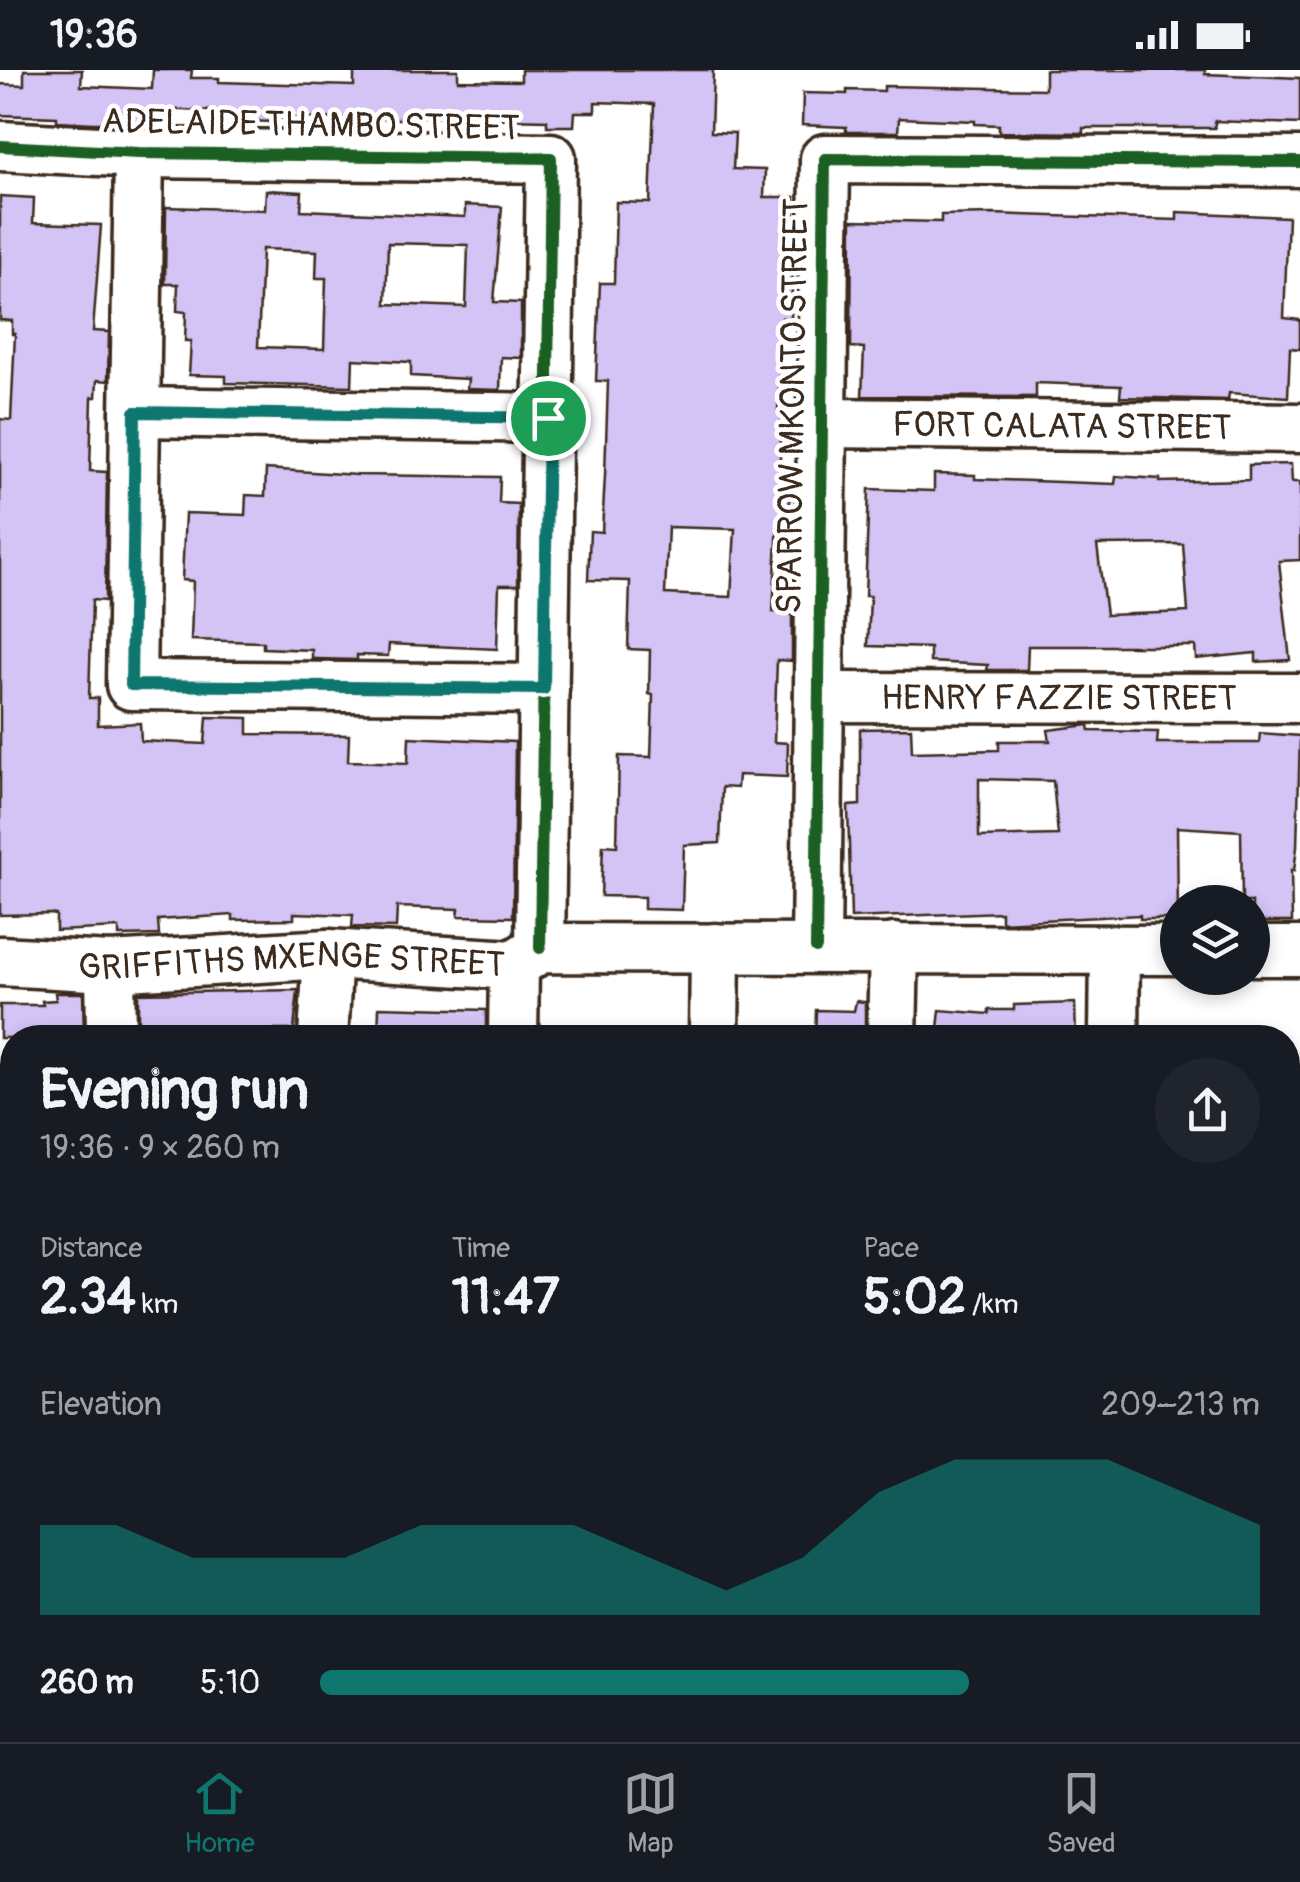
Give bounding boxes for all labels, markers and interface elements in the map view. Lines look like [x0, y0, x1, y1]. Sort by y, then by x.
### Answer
text: 19:36 [50, 11, 138, 59]
street label: ADELAIDE THAMBO STREET [102, 99, 520, 151]
street label: SPARROW MKONTO STREET [767, 198, 819, 614]
pin [506, 376, 591, 461]
icon: arrive [521, 391, 576, 446]
street label: FORT CALATA STREET [892, 403, 1232, 450]
street label: HENRY FAZZIE STREET [881, 676, 1237, 721]
map controls [1160, 885, 1270, 995]
button: layers [1160, 885, 1270, 995]
street label: GRIFFITHS MXENGE STREET [77, 932, 506, 990]
text: Evening run [40, 1056, 309, 1125]
button: share [1155, 1058, 1260, 1163]
text: 19:36 · 9 × 260 m [40, 1128, 280, 1168]
text: Distance [40, 1231, 142, 1266]
text: Time [452, 1231, 510, 1266]
text: Pace [863, 1231, 919, 1266]
text: 2.34 [40, 1266, 136, 1329]
text: 11:47 [452, 1266, 560, 1329]
text: 5:02 [863, 1266, 966, 1329]
text: km [136, 1287, 178, 1322]
text: /km [966, 1287, 1019, 1322]
text: Elevation [40, 1385, 162, 1425]
text: 209–213 m [1101, 1385, 1260, 1425]
text: 260 m [40, 1663, 134, 1703]
text: 5:10 [200, 1663, 260, 1703]
tab: Home [184, 1766, 255, 1861]
tab: Map [623, 1766, 678, 1861]
tab: Saved [1046, 1766, 1116, 1861]

